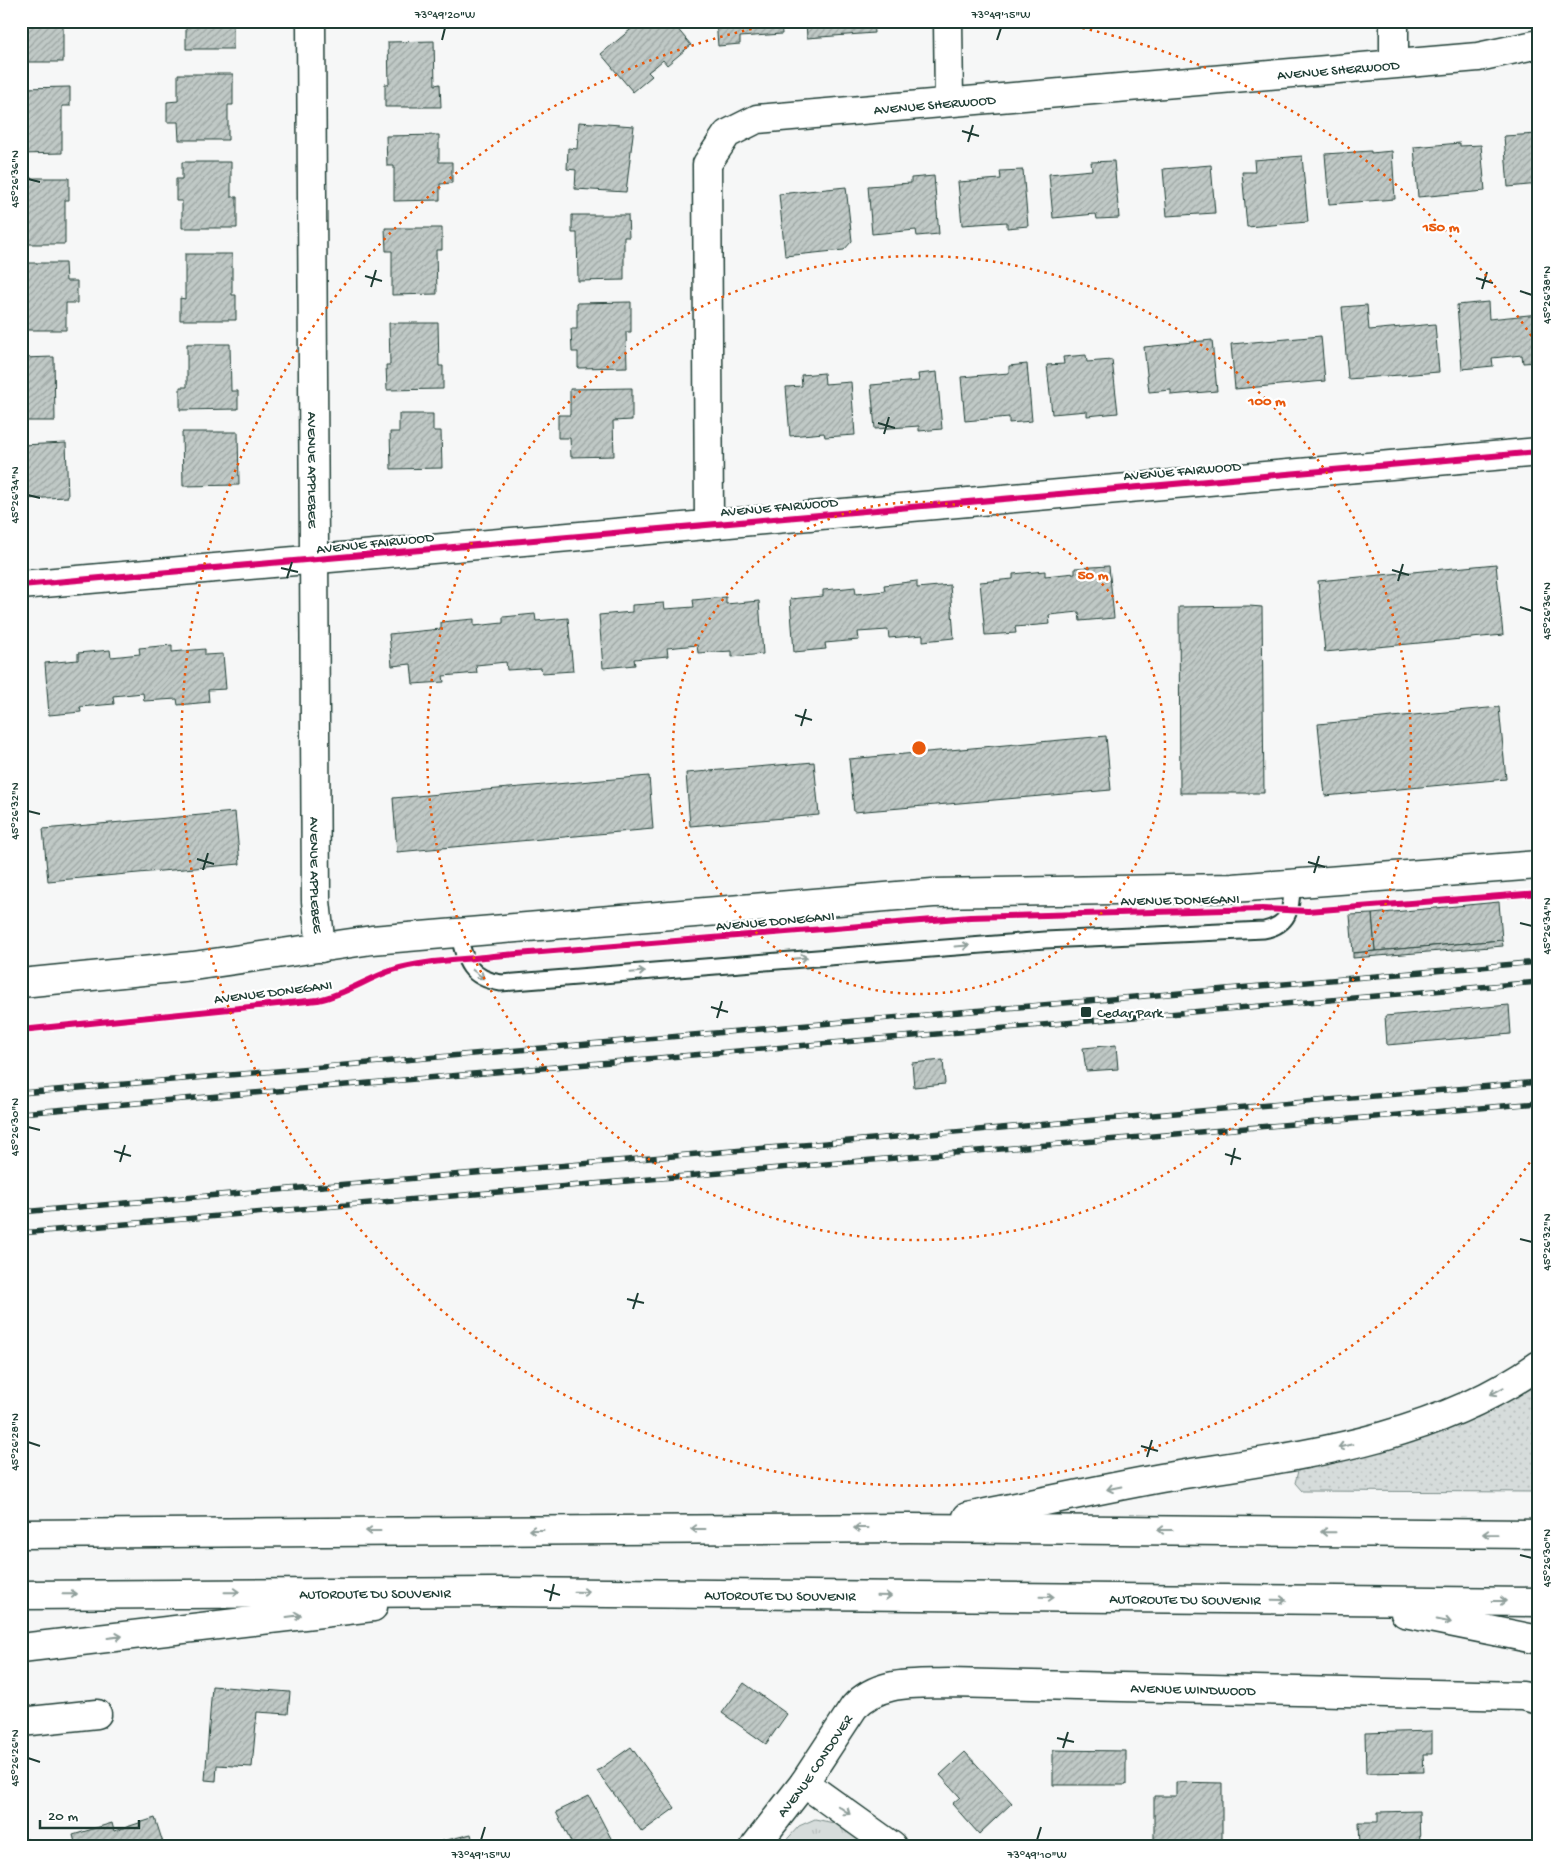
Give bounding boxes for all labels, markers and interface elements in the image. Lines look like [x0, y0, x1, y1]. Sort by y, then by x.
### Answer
text: 73°49'20"W [414, 9, 475, 23]
text: 73°49'15"W [971, 9, 1030, 23]
street label: AVENUE SHERWOOD [1277, 58, 1401, 85]
street label: AVENUE SHERWOOD [873, 92, 998, 120]
text: 45°26'36"N [9, 150, 23, 208]
text: 150 m [1422, 219, 1460, 237]
text: 45°26'38"N [1541, 266, 1555, 324]
text: 100 m [1247, 393, 1286, 411]
street label: AVENUE APPLEBEE [302, 412, 320, 529]
street label: AVENUE FAIRWOOD [1123, 459, 1243, 486]
text: 45°26'34"N [9, 466, 23, 524]
street label: AVENUE FAIRWOOD [720, 495, 840, 522]
street label: AVENUE FAIRWOOD [316, 530, 436, 559]
text: 50 m [1078, 567, 1109, 585]
text: 45°26'36"N [1541, 582, 1555, 640]
centre of rings [910, 739, 928, 757]
text: 45°26'32"N [9, 782, 23, 840]
street label: AVENUE APPLEBEE [305, 817, 326, 935]
street label: AVENUE DONEGANI [1120, 892, 1240, 911]
text: 45°26'34"N [1541, 897, 1555, 955]
street label: AVENUE DONEGANI [715, 909, 835, 936]
one-way arrow [954, 941, 970, 951]
one-way arrow [792, 954, 808, 963]
one-way arrow [630, 967, 646, 976]
one-way arrow [471, 969, 485, 979]
street label: AVENUE DONEGANI [213, 978, 333, 1009]
marker: Cedar Park [1079, 1005, 1093, 1019]
place label: Cedar Park [1097, 1006, 1165, 1023]
text: 45°26'30"N [9, 1098, 23, 1156]
text: 45°26'32"N [1541, 1213, 1555, 1271]
one-way arrow [1490, 1386, 1505, 1396]
text: 45°26'28"N [9, 1413, 23, 1471]
one-way arrow [1338, 1442, 1354, 1451]
one-way arrow [1106, 1483, 1122, 1493]
one-way arrow [853, 1523, 869, 1533]
one-way arrow [690, 1524, 706, 1534]
one-way arrow [1157, 1525, 1174, 1535]
one-way arrow [528, 1526, 544, 1535]
one-way arrow [365, 1527, 381, 1536]
one-way arrow [1320, 1527, 1336, 1536]
one-way arrow [1482, 1529, 1498, 1539]
text: 45°26'30"N [1541, 1529, 1555, 1587]
street label: AUTOROUTE DU SOUVENIR [299, 1586, 451, 1604]
one-way arrow [224, 1588, 240, 1597]
one-way arrow [574, 1588, 590, 1597]
street label: AUTOROUTE DU SOUVENIR [704, 1588, 856, 1606]
one-way arrow [62, 1589, 78, 1599]
one-way arrow [876, 1591, 892, 1600]
one-way arrow [1038, 1592, 1055, 1602]
street label: AUTOROUTE DU SOUVENIR [1109, 1592, 1261, 1610]
one-way arrow [1271, 1595, 1287, 1604]
one-way arrow [1490, 1596, 1506, 1606]
one-way arrow [286, 1611, 302, 1621]
one-way arrow [1436, 1617, 1452, 1626]
one-way arrow [107, 1632, 123, 1642]
street label: AVENUE WINDWOOD [1130, 1681, 1257, 1701]
street label: AVENUE CONDOVER [775, 1712, 858, 1821]
text: 45°26'26"N [9, 1729, 23, 1787]
scale bar [40, 1797, 139, 1829]
one-way arrow [837, 1805, 851, 1815]
text: 20 m [48, 1808, 78, 1826]
text: 73°49'15"W [451, 1849, 510, 1863]
text: 73°49'10"W [1006, 1849, 1067, 1863]

